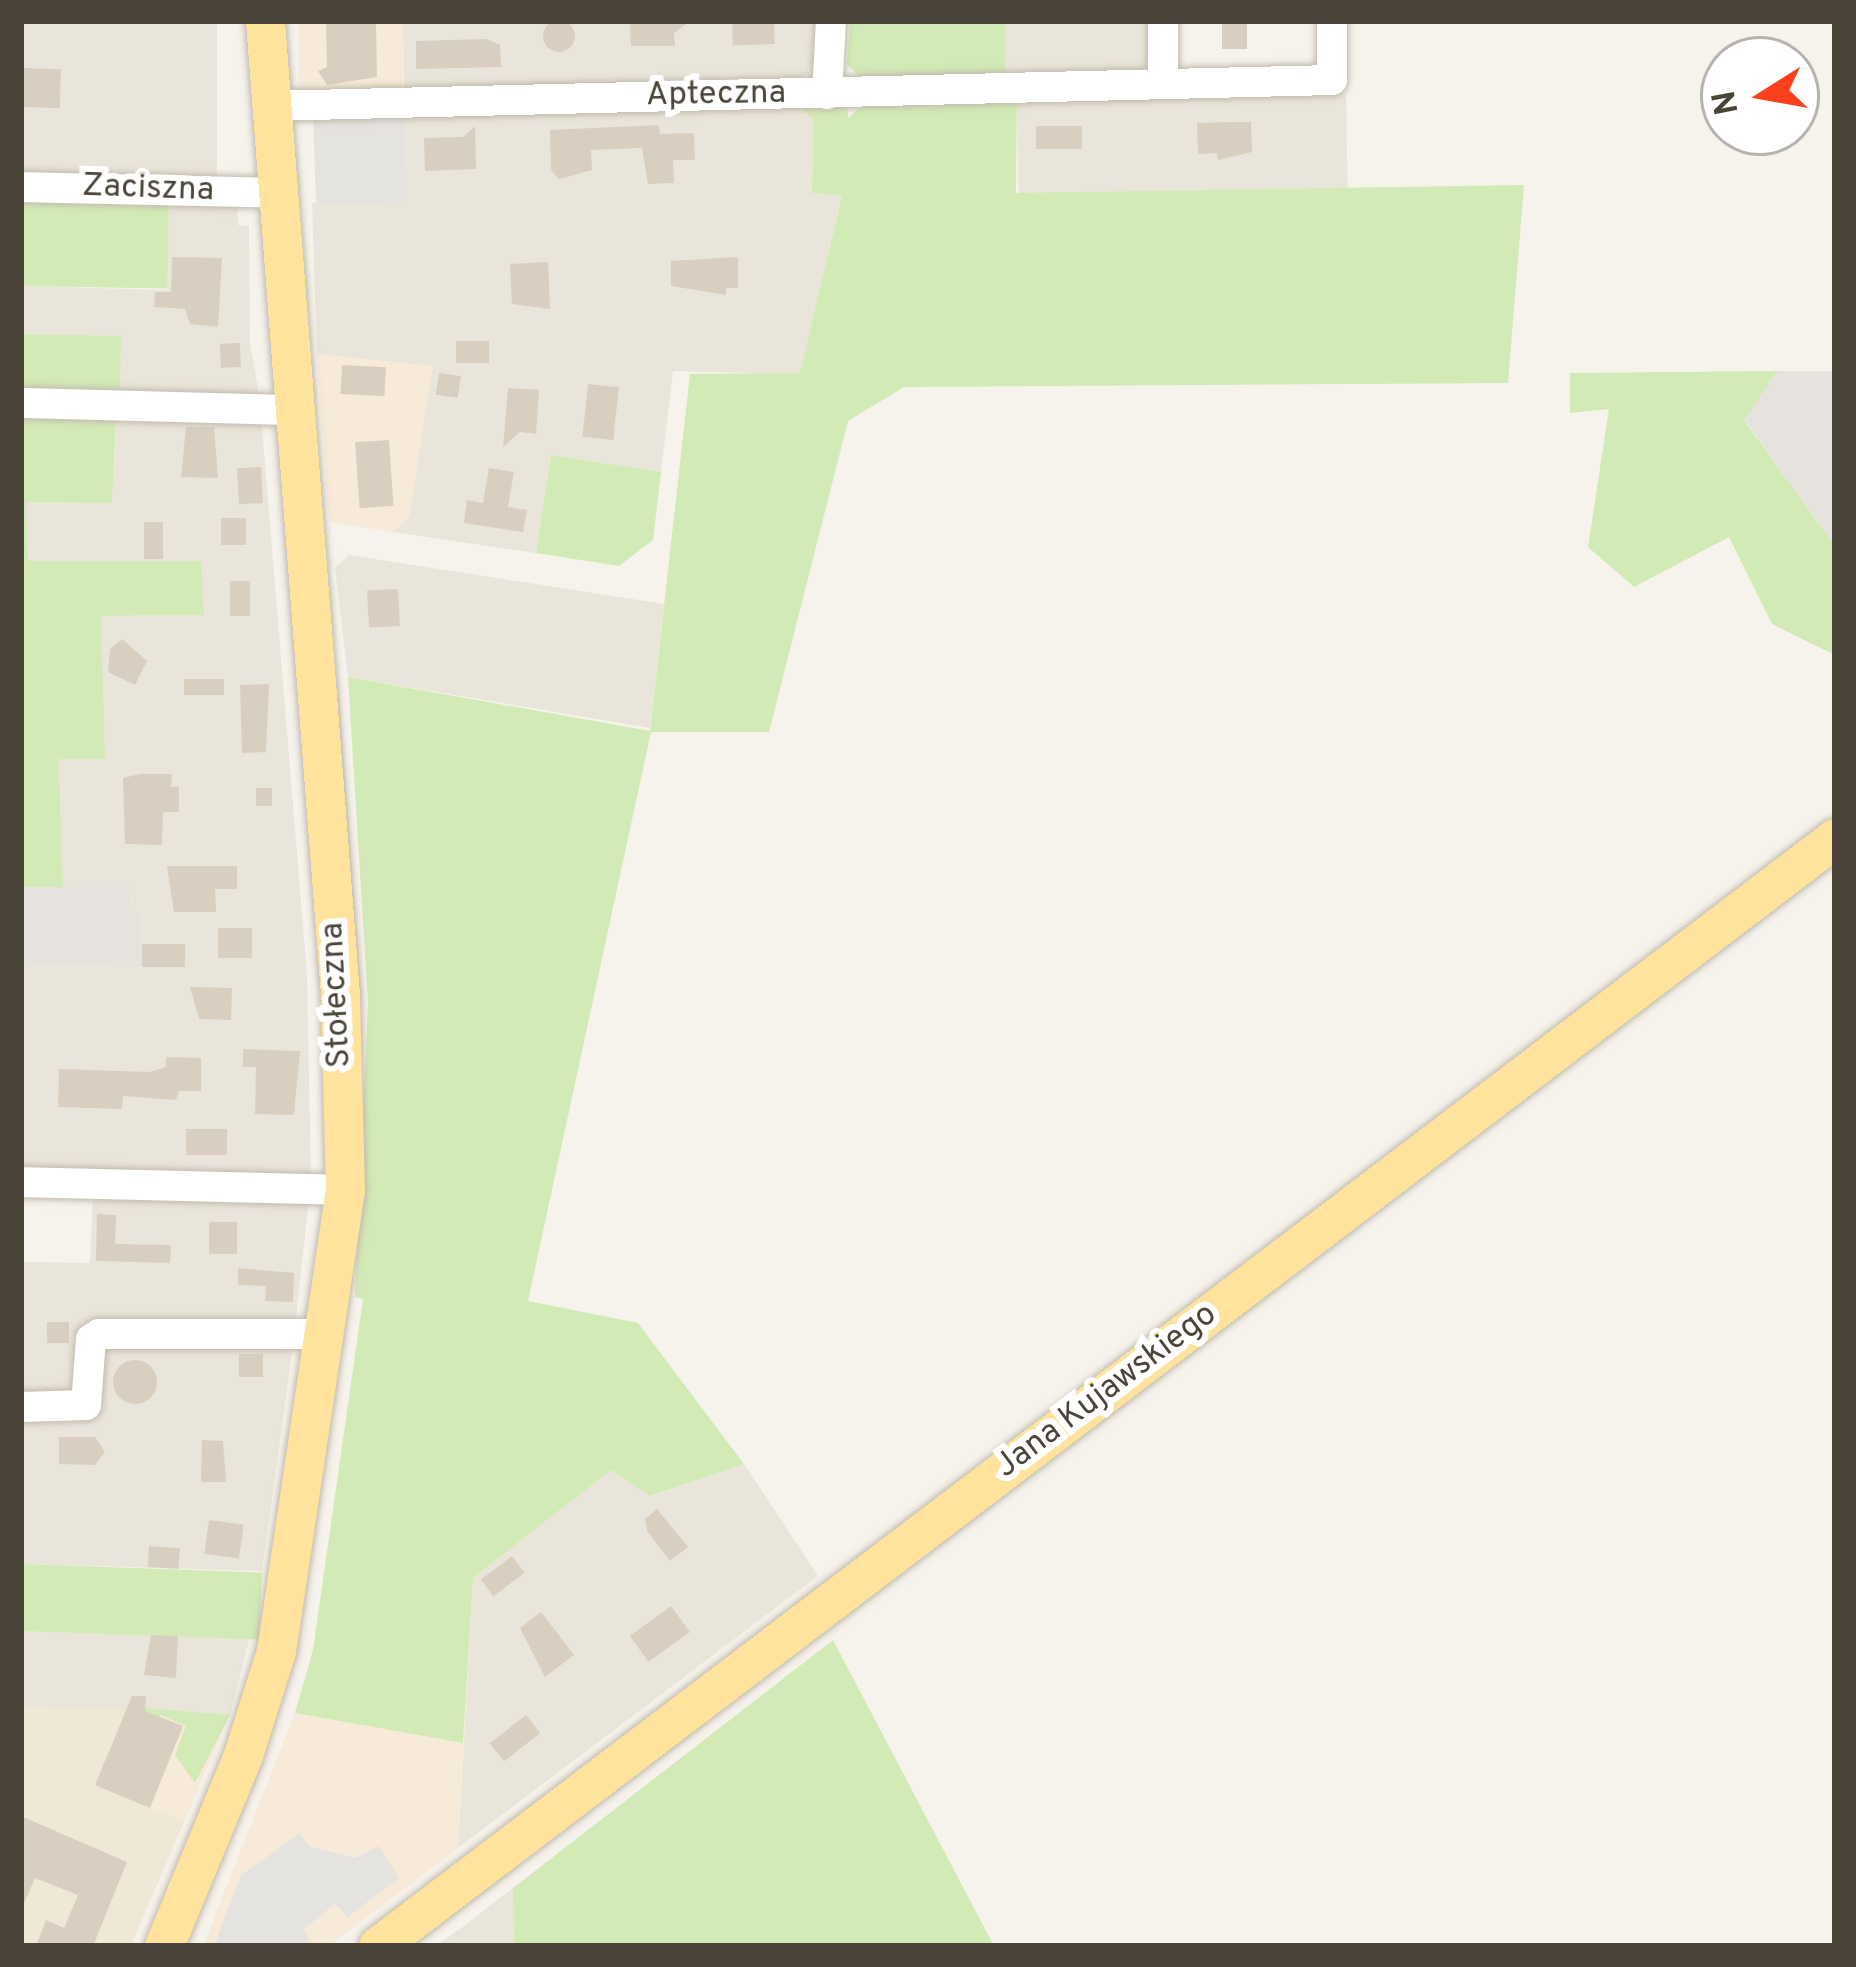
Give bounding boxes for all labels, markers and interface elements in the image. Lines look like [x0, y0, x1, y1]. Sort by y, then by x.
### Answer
north arrow [1700, 36, 1820, 156]
street label: Apteczna [646, 75, 786, 117]
text: N [1705, 87, 1750, 118]
street label: Zaciszna [81, 168, 215, 212]
street label: Stołeczna [314, 921, 362, 1069]
street label: Jana Kujawskiego [989, 1296, 1225, 1488]

